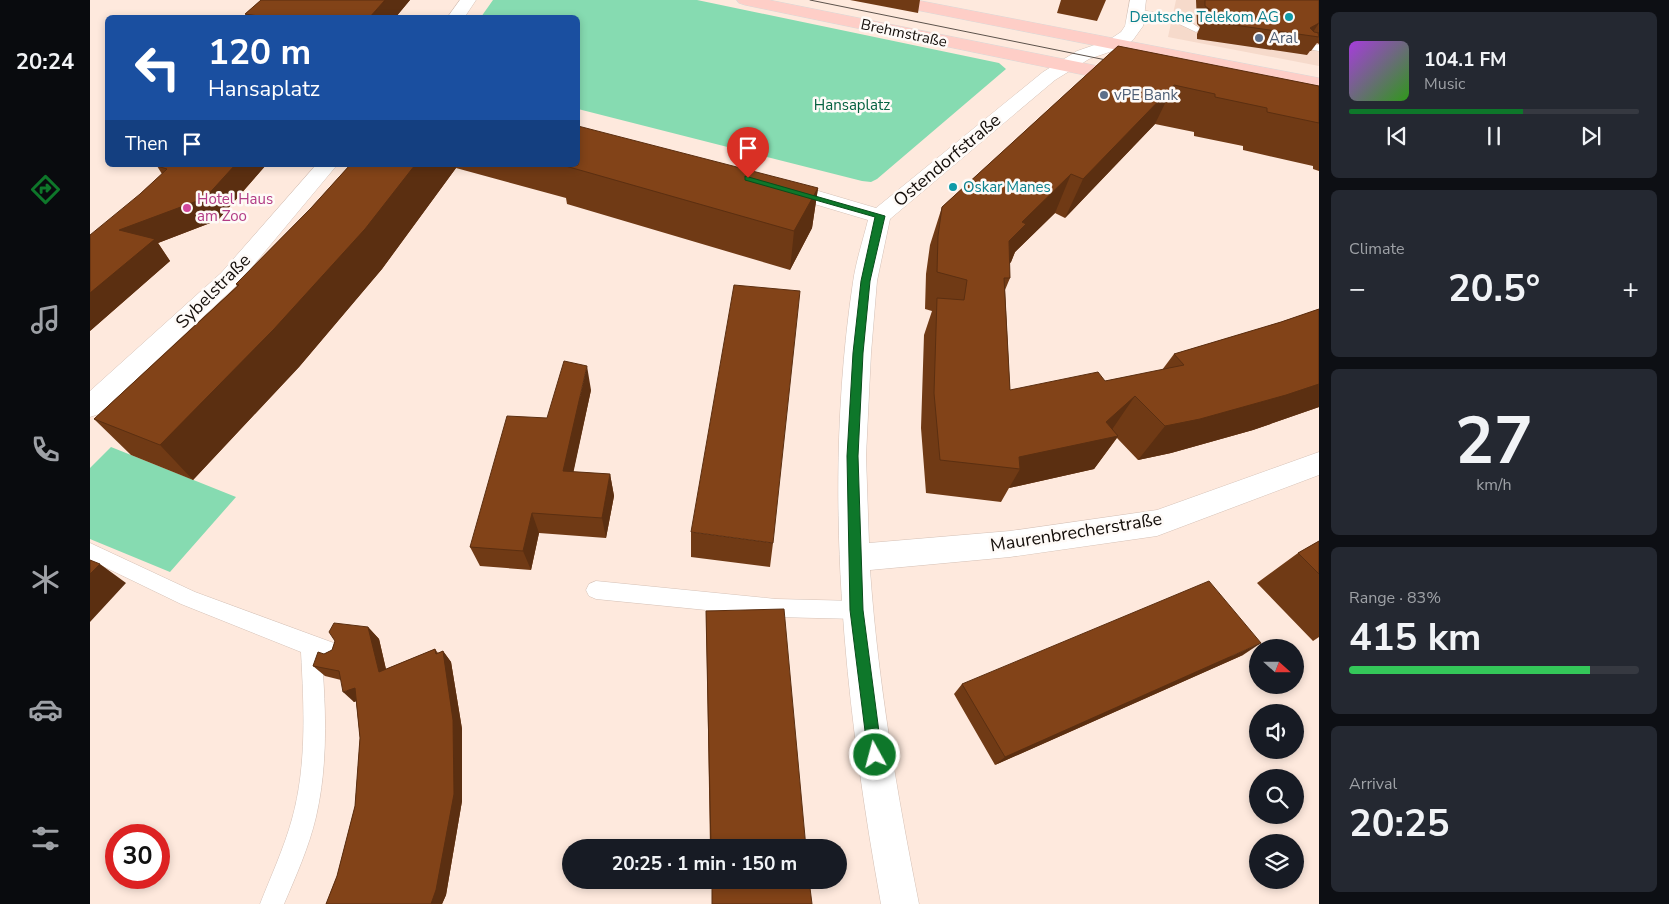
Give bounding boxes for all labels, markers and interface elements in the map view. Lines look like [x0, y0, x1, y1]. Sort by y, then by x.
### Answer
place label: Deutsche Telekom AG [1130, 7, 1279, 27]
marker: Deutsche Telekom AG [1283, 11, 1295, 23]
street label: Brehmstraße [859, 14, 949, 52]
place label: Aral [1269, 28, 1298, 48]
text: 120 m [208, 29, 311, 76]
marker: Aral [1253, 32, 1265, 44]
icon: left [125, 35, 190, 100]
text: 20:24 [16, 47, 74, 77]
text: 104.1 FM [1424, 47, 1507, 73]
text: Music [1424, 73, 1465, 95]
text: Hansaplatz [208, 74, 320, 104]
place label: vPE Bank [1114, 85, 1178, 105]
marker: vPE Bank [1098, 89, 1110, 101]
park label: Hansaplatz [814, 95, 890, 115]
street label: Ostendorfstraße [888, 108, 1006, 212]
icon: previous [1383, 122, 1411, 150]
icon: pause [1480, 122, 1508, 150]
icon: next [1577, 122, 1605, 150]
pin [727, 127, 769, 178]
icon: arrive [178, 130, 206, 158]
text: Then [125, 131, 168, 157]
icon: arrive [734, 134, 762, 162]
icon: directions [28, 172, 63, 207]
place label: Oskar Manes [963, 177, 1051, 197]
marker: Oskar Manes [947, 181, 959, 193]
place label: Hotel Haus am Zoo [197, 189, 273, 226]
marker: Hotel Haus am Zoo [181, 202, 193, 214]
text: Climate [1349, 238, 1404, 260]
street label: Sybelstraße [170, 248, 256, 334]
text: 20.5° [1448, 263, 1540, 314]
text: − [1349, 270, 1366, 308]
text: + [1622, 270, 1639, 308]
icon: music [28, 302, 63, 337]
text: 27 [1455, 397, 1533, 486]
icon: phone [28, 432, 63, 467]
text: km/h [1476, 474, 1512, 496]
street label: Maurenbrecherstraße [988, 507, 1164, 557]
icon: climate [28, 562, 63, 597]
text: Range · 83% [1349, 587, 1441, 609]
text: 415 km [1349, 612, 1481, 663]
north arrow [1249, 639, 1304, 694]
map controls [1249, 639, 1304, 889]
icon: car [28, 692, 63, 727]
button: sound [1249, 704, 1304, 759]
position arrow [848, 728, 900, 780]
button: search [1249, 769, 1304, 824]
text: Arrival [1349, 773, 1397, 795]
text: 20:25 [1349, 798, 1450, 849]
icon: filters [28, 821, 63, 856]
speed limit sign: 30 [105, 824, 170, 889]
button: layers [1249, 834, 1304, 889]
text: 20:25 · 1 min · 150 m [612, 851, 797, 877]

